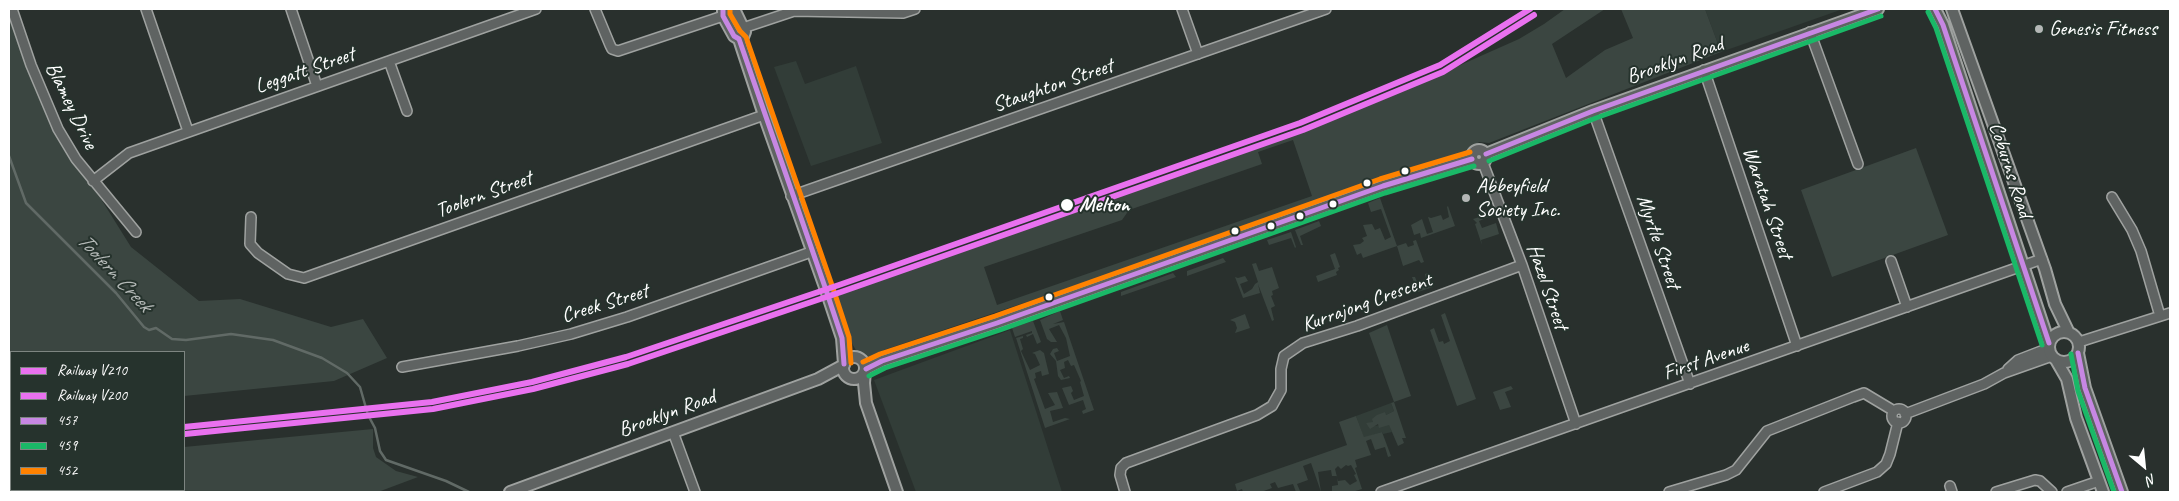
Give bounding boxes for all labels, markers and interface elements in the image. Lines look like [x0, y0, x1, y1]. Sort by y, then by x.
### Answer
place label: Genesis Fitness [2049, 16, 2157, 42]
marker: Genesis Fitness [2033, 23, 2045, 35]
street label: Brooklyn Road [1623, 32, 1727, 90]
street label: Leggatt Street [252, 42, 358, 100]
street label: Staughton Street [989, 54, 1117, 118]
street label: Blamey Drive [39, 58, 103, 154]
street label: Coburns Road [1983, 119, 2037, 221]
street label: Waratah Street [1736, 144, 1798, 262]
street label: Toolern Street [432, 166, 536, 224]
unlabelled marker [1400, 166, 1410, 176]
place label: Abbeyfield Society Inc. [1476, 173, 1560, 223]
unlabelled marker [1362, 178, 1372, 188]
place label: Melton [1079, 192, 1129, 218]
marker: Abbeyfield Society Inc. [1460, 192, 1472, 204]
street label: Myrtle Street [1630, 192, 1686, 292]
marker: Melton [1059, 197, 1075, 213]
unlabelled marker [1328, 199, 1338, 209]
unlabelled marker [1295, 211, 1305, 221]
unlabelled marker [1266, 221, 1276, 231]
unlabelled marker [1230, 226, 1240, 236]
water label: Toolern Creek [71, 228, 157, 318]
street label: Hazel Street [1521, 241, 1573, 333]
street label: Kurrajong Crescent [1298, 268, 1436, 338]
street label: Creek Street [558, 279, 652, 329]
unlabelled marker [1044, 292, 1054, 302]
street label: First Avenue [1660, 334, 1752, 386]
legend [10, 351, 185, 491]
text: Railway V210 [57, 361, 127, 380]
street label: Brooklyn Road [615, 385, 719, 443]
text: Railway V200 [57, 386, 127, 405]
text: 457 [57, 411, 77, 430]
text: 459 [57, 436, 77, 455]
north arrow [2119, 441, 2169, 491]
text: 452 [57, 461, 77, 480]
text: N [2143, 470, 2159, 489]

